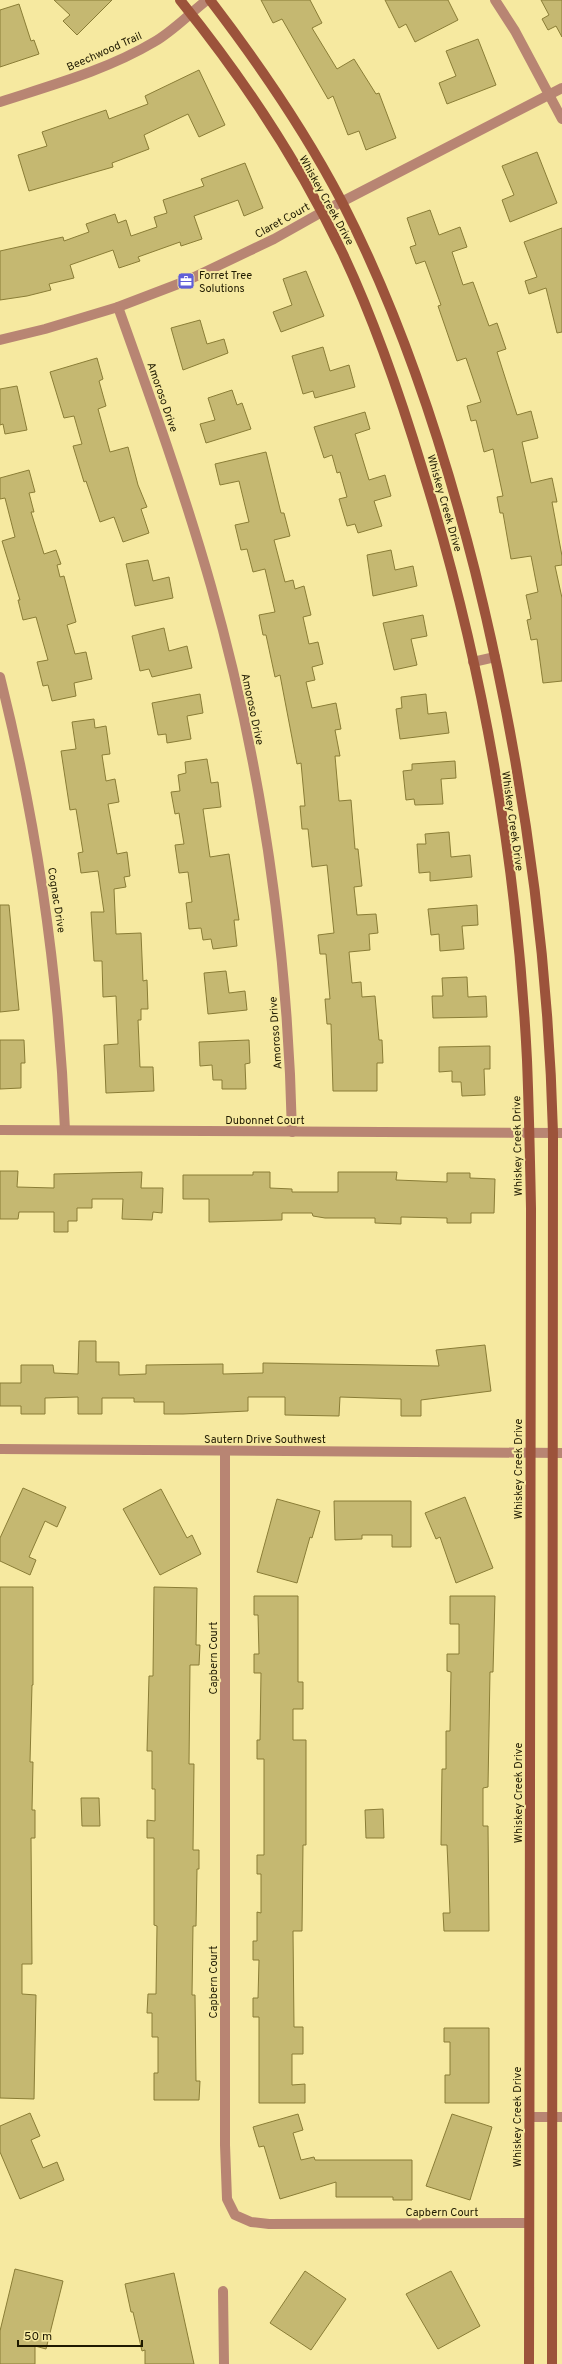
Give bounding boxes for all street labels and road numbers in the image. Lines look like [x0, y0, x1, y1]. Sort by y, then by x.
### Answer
street label: Beechwood Trail [65, 29, 144, 75]
street label: Whiskey Creek Drive [296, 153, 357, 248]
street label: Claret Court [253, 200, 312, 242]
street label: Amoroso Drive [144, 361, 181, 434]
street label: Whiskey Creek Drive [423, 453, 465, 554]
street label: Amoroso Drive [238, 672, 266, 746]
street label: Whiskey Creek Drive [498, 770, 526, 872]
street label: Cognac Drive [44, 866, 68, 934]
street label: Amoroso Drive [266, 996, 286, 1070]
street label: Whiskey Creek Drive [510, 1095, 526, 1196]
street label: Dubonnet Court [225, 1114, 305, 1128]
street label: Whiskey Creek Drive [512, 1419, 526, 1519]
street label: Sautern Drive Southwest [204, 1433, 326, 1447]
street label: Capbern Court [207, 1622, 221, 1694]
street label: Whiskey Creek Drive [512, 1743, 526, 1843]
street label: Capbern Court [207, 1946, 221, 2018]
street label: Whiskey Creek Drive [511, 2067, 525, 2167]
street label: Capbern Court [406, 2206, 478, 2220]

